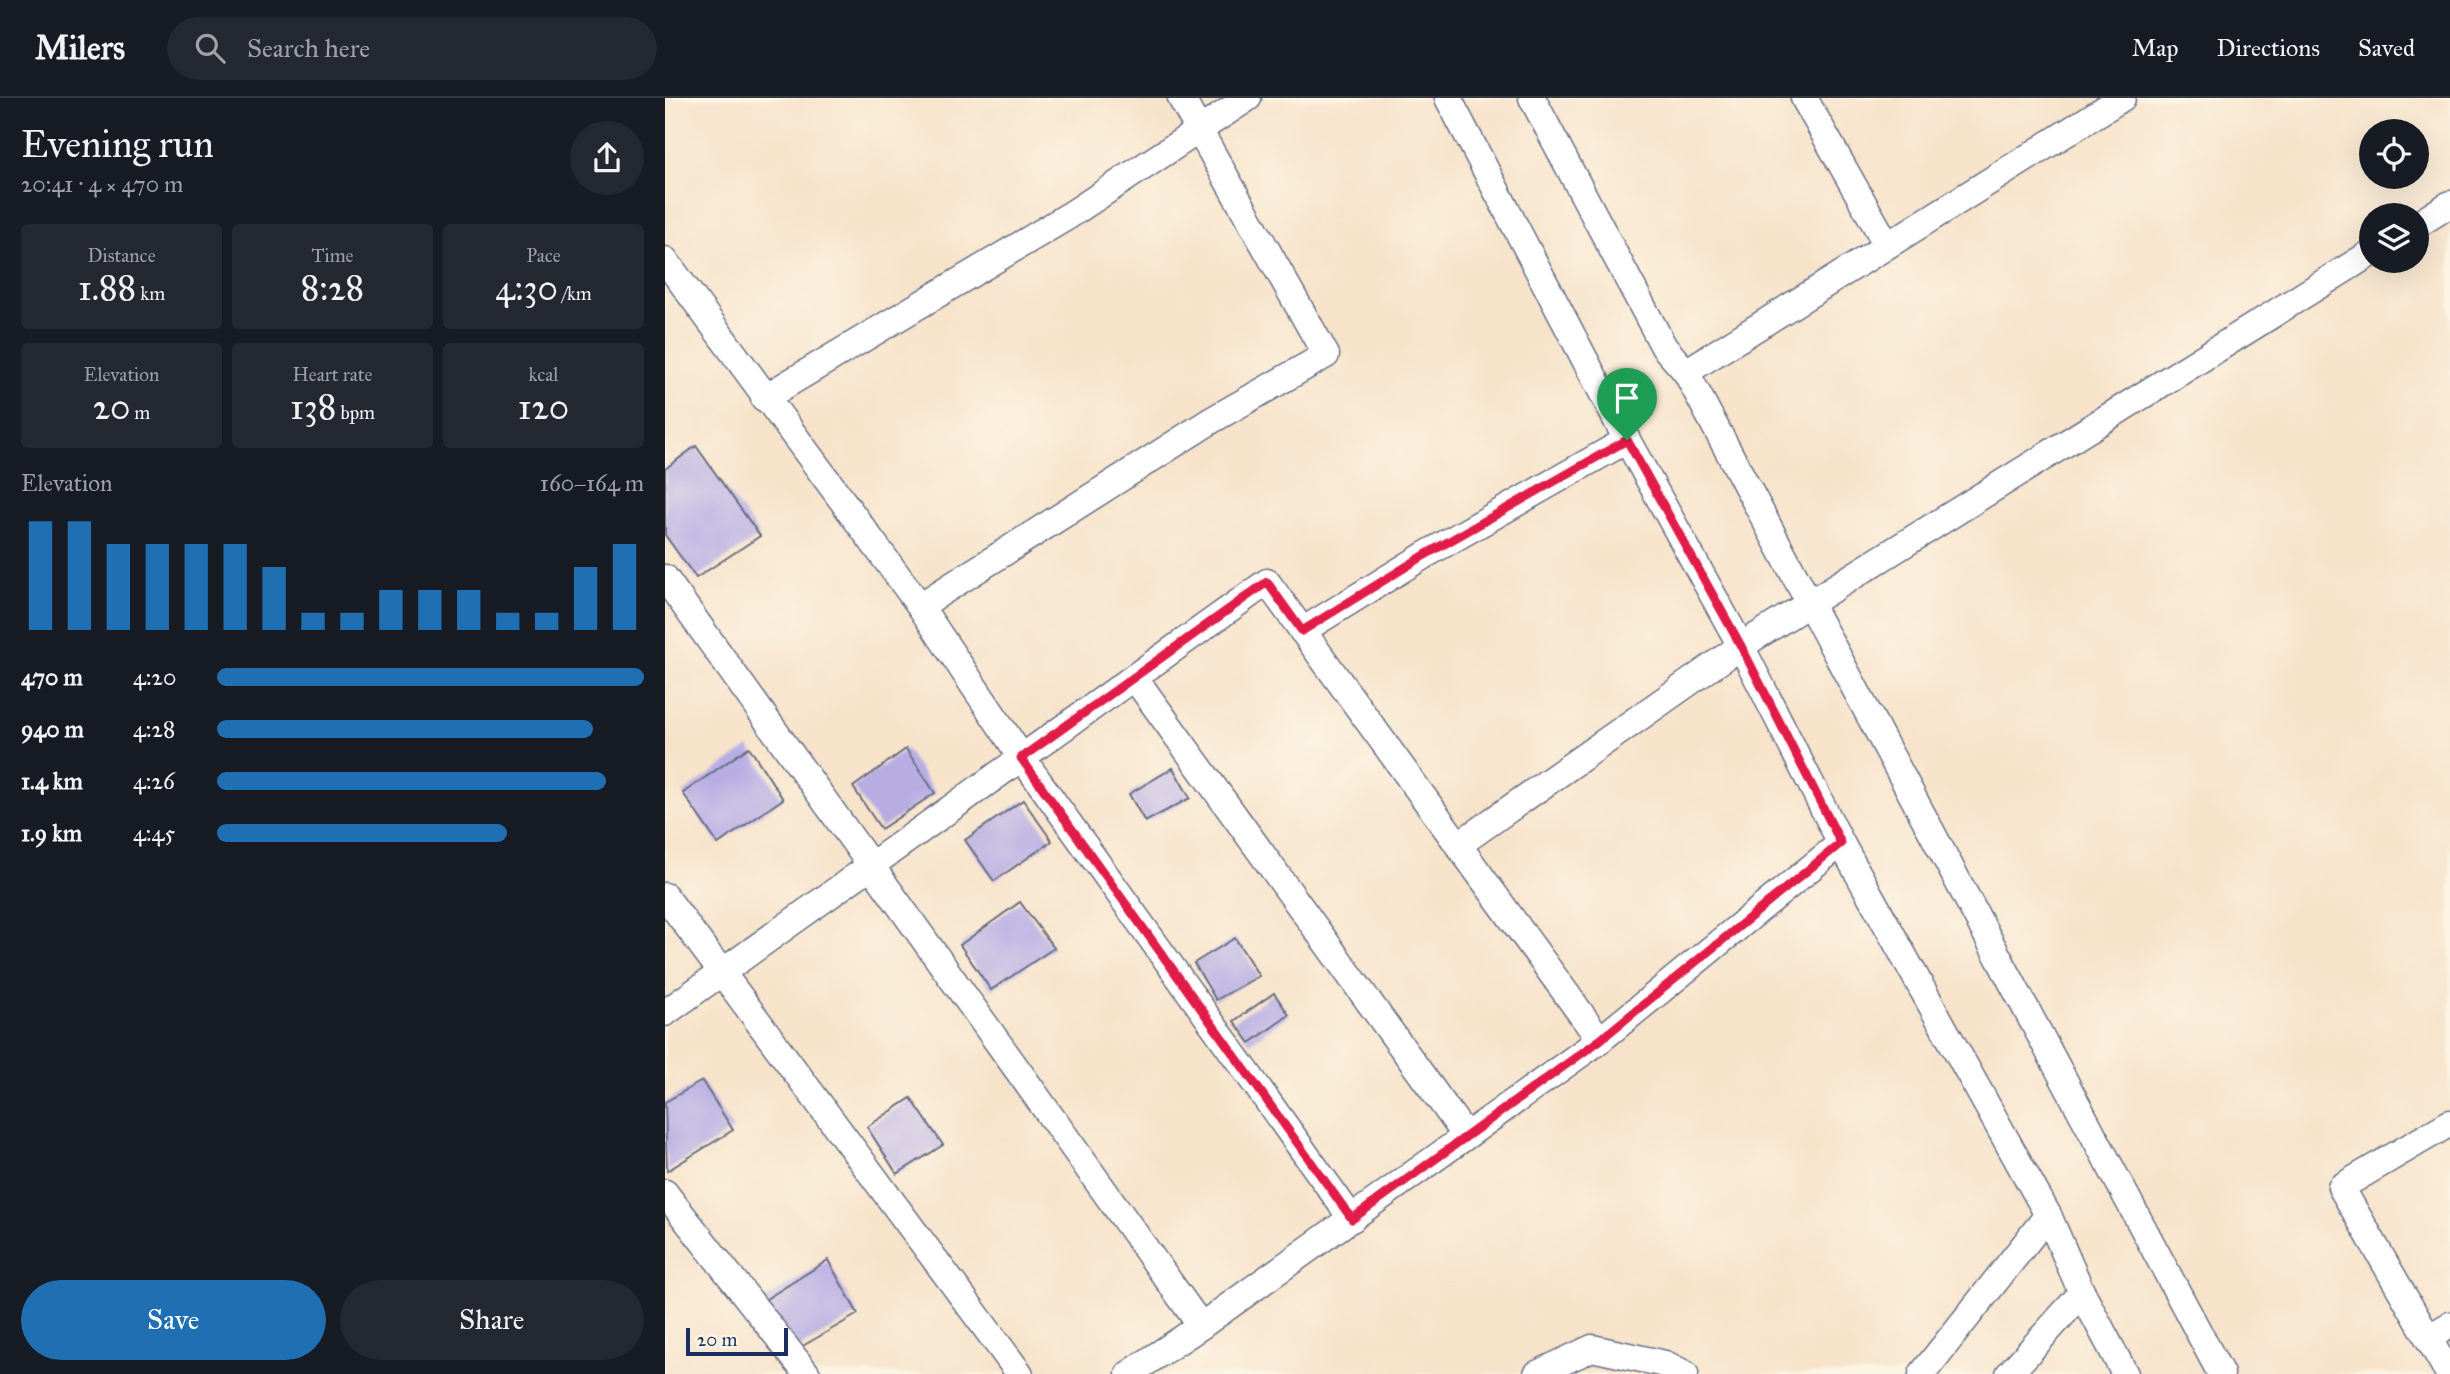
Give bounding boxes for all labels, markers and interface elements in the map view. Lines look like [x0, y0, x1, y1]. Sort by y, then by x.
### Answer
search box [167, 17, 657, 80]
text: Milers [35, 28, 125, 68]
icon: search [191, 29, 229, 67]
text: Search here [247, 32, 370, 64]
text: Map [2132, 33, 2179, 63]
text: Directions [2217, 33, 2320, 63]
text: Saved [2358, 33, 2415, 63]
map controls [2359, 119, 2429, 273]
button: locate [2359, 119, 2429, 189]
text: Evening run [21, 121, 214, 167]
button: share [570, 121, 644, 195]
text: 20:41 · 4 × 470 m [21, 170, 183, 198]
button: layers [2359, 203, 2429, 273]
text: Distance [87, 244, 156, 267]
text: Time [311, 244, 354, 267]
text: Pace [526, 244, 561, 267]
text: 1.88 [78, 267, 136, 310]
text: 8:28 [301, 267, 364, 310]
text: 4:30 [495, 267, 558, 310]
text: km [136, 282, 165, 305]
text: /km [558, 282, 592, 305]
text: Elevation [84, 363, 159, 386]
text: Heart rate [293, 363, 372, 386]
text: kcal [529, 363, 558, 386]
pin [1597, 368, 1657, 440]
icon: arrive [1608, 379, 1646, 417]
text: 20 [93, 386, 130, 429]
text: 138 [290, 386, 336, 429]
text: 120 [518, 386, 569, 429]
text: m [130, 401, 150, 424]
text: bpm [336, 401, 375, 424]
text: Elevation [21, 469, 112, 497]
text: 160–164 m [540, 469, 644, 497]
text: 470 m [21, 663, 83, 691]
text: 4:20 [133, 663, 176, 691]
text: 940 m [21, 715, 84, 743]
text: 4:28 [133, 715, 175, 743]
text: 1.4 km [21, 767, 83, 795]
text: 4:26 [133, 767, 175, 795]
text: 1.9 km [21, 819, 82, 847]
text: 4:45 [133, 819, 175, 847]
button: Save [21, 1280, 326, 1360]
button: Share [340, 1280, 644, 1360]
scale bar [686, 1325, 787, 1357]
text: 20 m [697, 1328, 738, 1351]

